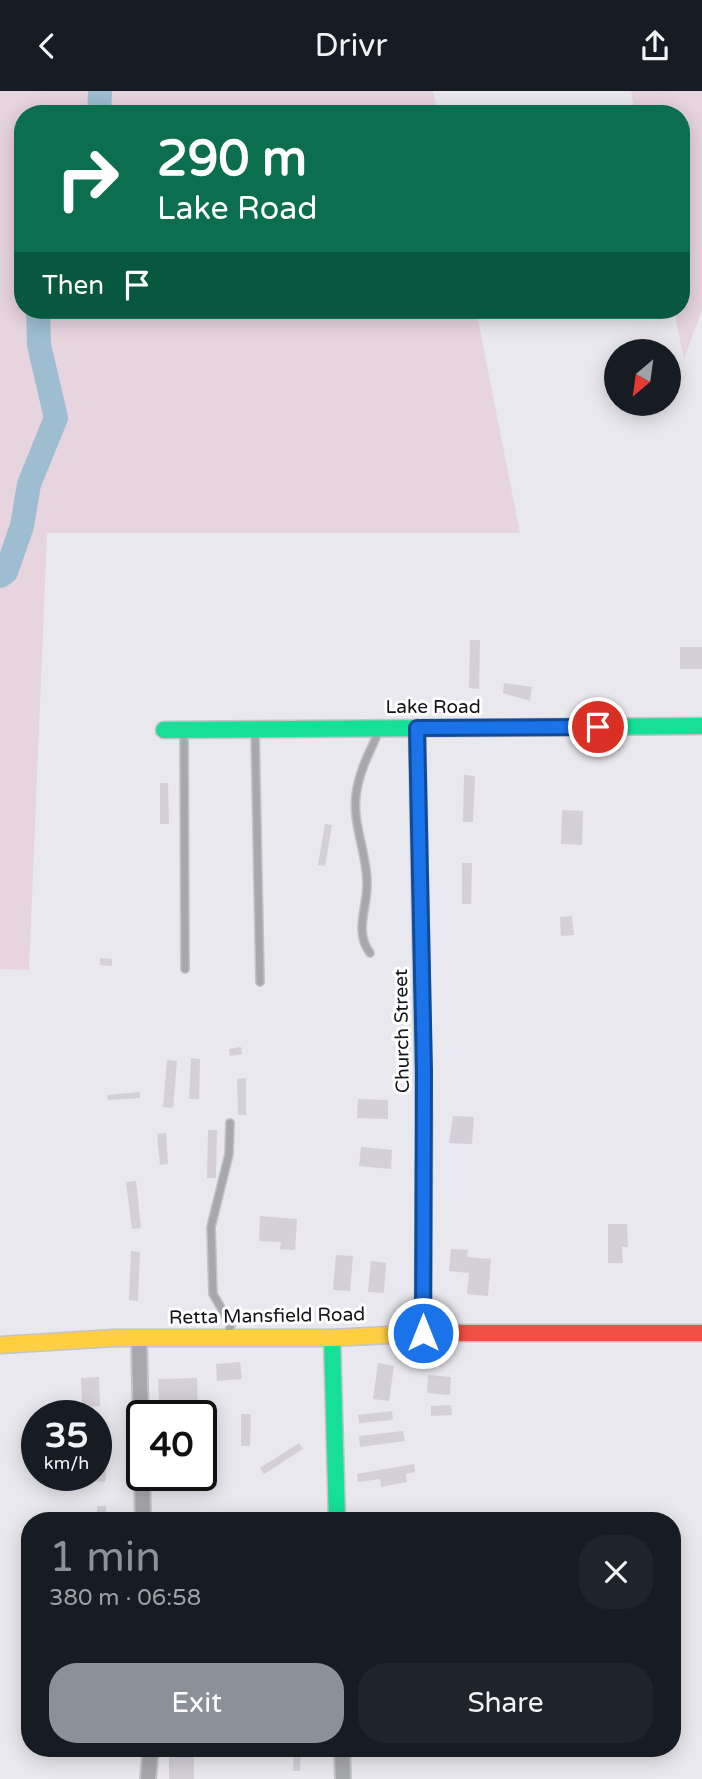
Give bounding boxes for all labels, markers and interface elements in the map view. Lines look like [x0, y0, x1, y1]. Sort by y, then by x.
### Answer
icon: back [28, 27, 66, 65]
text: Drivr [314, 27, 388, 65]
icon: share [636, 27, 674, 65]
text: 290 m [157, 130, 307, 189]
icon: right [42, 133, 133, 224]
text: Lake Road [157, 190, 317, 228]
icon: arrive [118, 266, 156, 304]
text: Then [42, 270, 104, 301]
north arrow [604, 339, 681, 417]
map controls [604, 339, 681, 416]
street label: Lake Road [385, 696, 481, 718]
pin [568, 697, 628, 757]
icon: arrive [579, 708, 617, 746]
street label: Church Street [390, 969, 414, 1093]
position arrow [386, 1296, 460, 1370]
street label: Retta Mansfield Road [169, 1303, 365, 1329]
speed limit sign: 40 [126, 1400, 217, 1491]
text: 35 [45, 1415, 88, 1457]
text: km/h [44, 1452, 89, 1474]
text: 1 min [49, 1532, 161, 1583]
button: close [579, 1535, 653, 1609]
text: 380 m · 06:58 [49, 1584, 201, 1612]
button: Exit [49, 1663, 344, 1743]
button: Share [358, 1663, 653, 1743]

